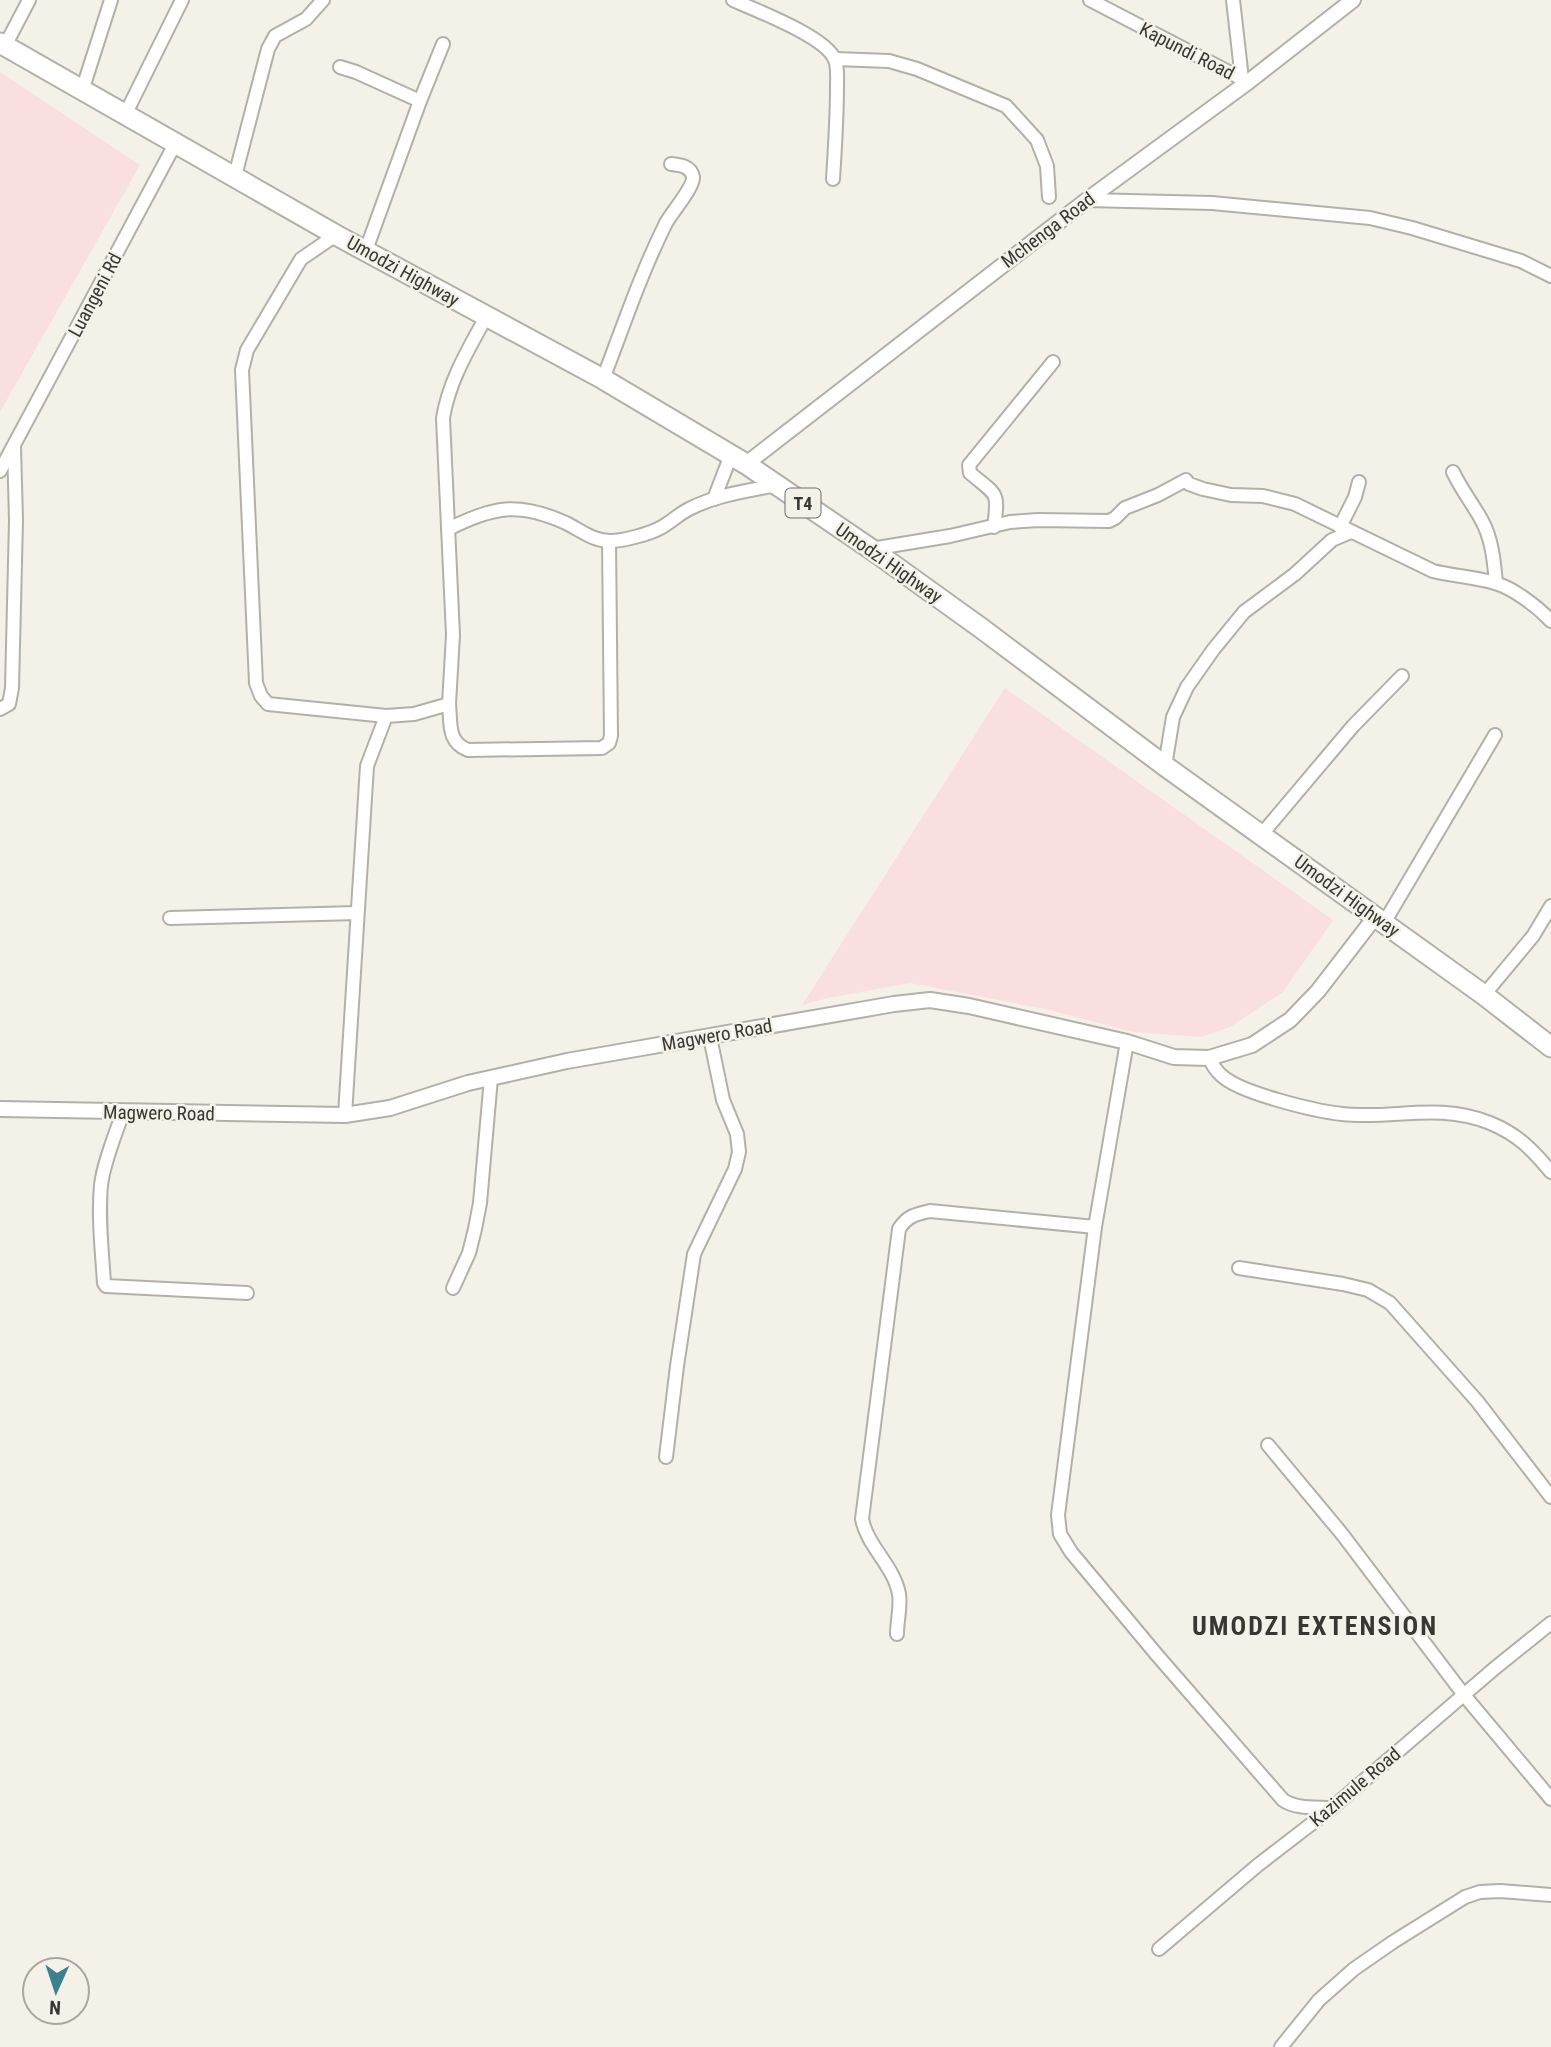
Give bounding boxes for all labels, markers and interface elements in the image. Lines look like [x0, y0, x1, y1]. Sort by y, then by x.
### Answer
street label: Kapundi Road [1136, 17, 1238, 85]
street label: Mchenga Road [997, 187, 1099, 273]
street label: Umodzi Highway [343, 231, 463, 311]
street label: Luangeni Rd [63, 249, 127, 341]
road number: T4 [786, 489, 820, 518]
street label: Umodzi Highway [831, 518, 947, 608]
street label: Umodzi Highway [1290, 850, 1404, 942]
street label: Magwero Road [660, 1014, 774, 1056]
street label: Magwero Road [103, 1101, 215, 1125]
district label: UMODZI EXTENSION [1192, 1611, 1438, 1641]
street label: Kazimule Road [1305, 1742, 1405, 1832]
north arrow [21, 1956, 91, 2026]
text: N [49, 1996, 62, 2019]

